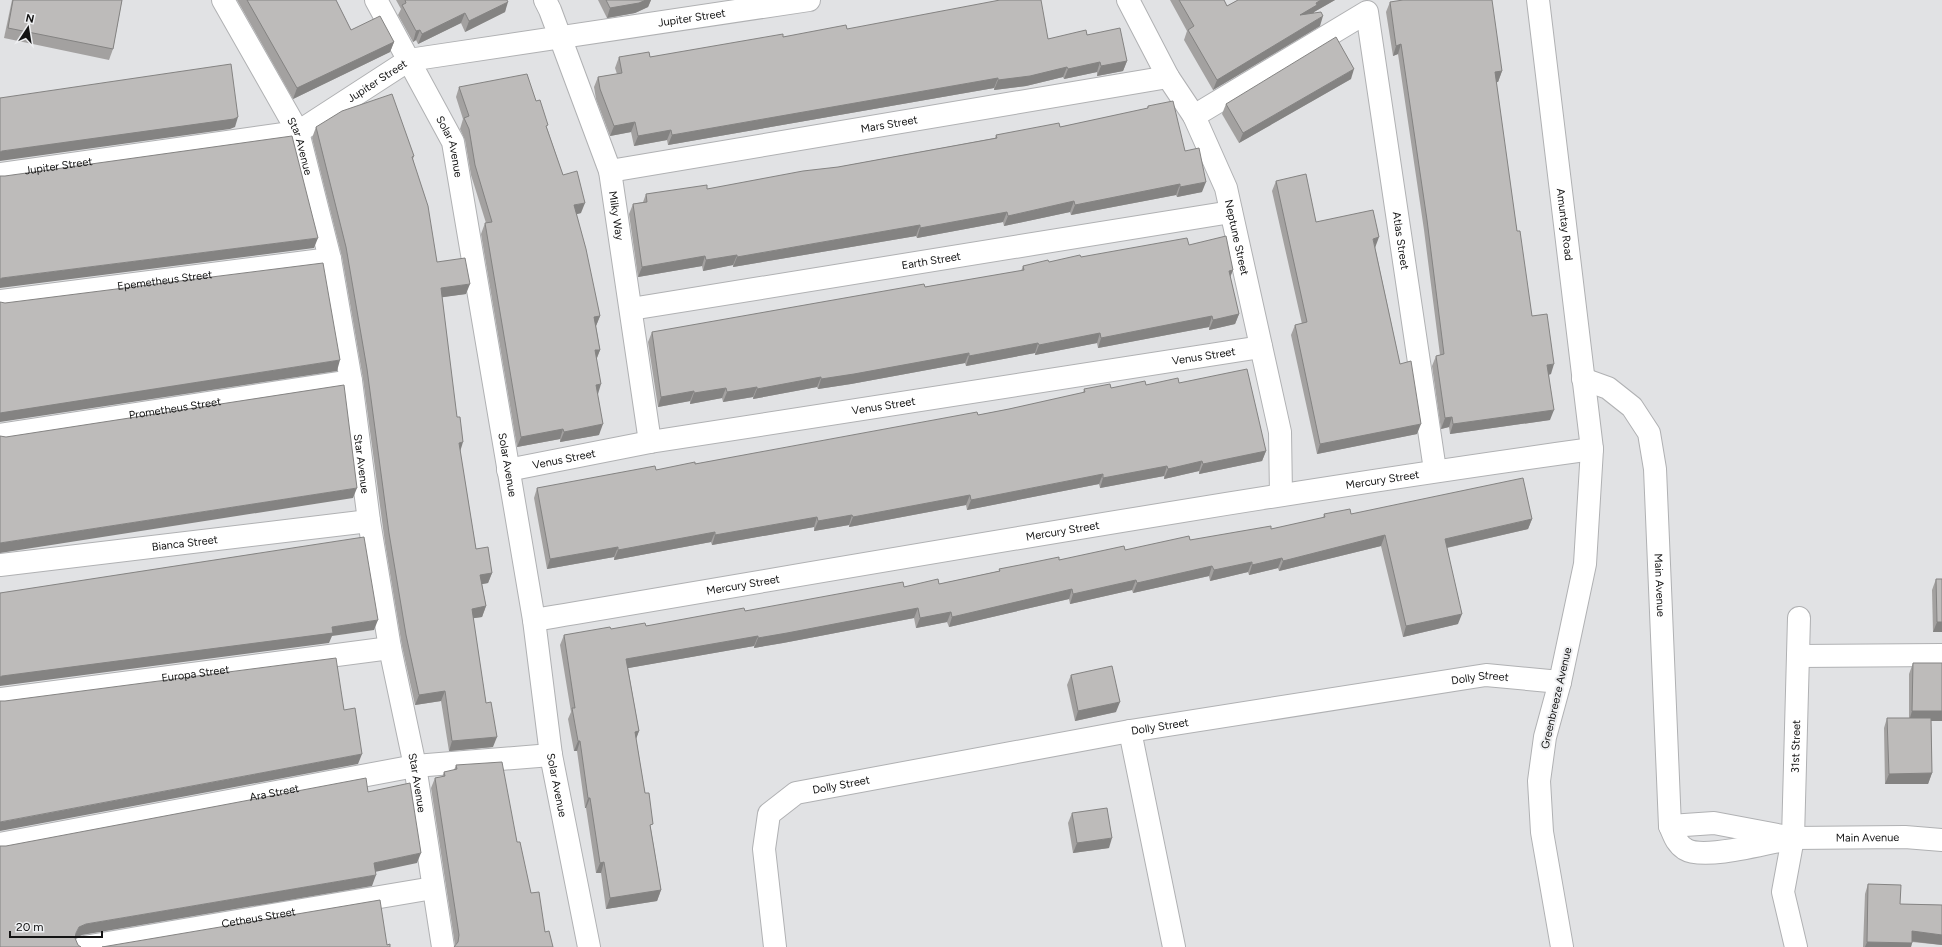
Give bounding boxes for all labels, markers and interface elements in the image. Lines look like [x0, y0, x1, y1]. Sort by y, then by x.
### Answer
street label: Jupiter Street [657, 7, 726, 30]
north arrow [8, 8, 48, 48]
text: N [24, 11, 35, 26]
street label: Jupiter Street [345, 57, 409, 105]
street label: Mars Street [860, 113, 919, 136]
street label: Solar Avenue [433, 114, 465, 179]
street label: Star Avenue [284, 115, 315, 177]
street label: Jupiter Street [24, 155, 93, 177]
street label: Amuntay Road [1554, 188, 1575, 261]
street label: Milky Way [606, 190, 626, 241]
street label: Neptune Street [1222, 198, 1251, 277]
street label: Atlas Street [1390, 211, 1411, 271]
street label: Earth Street [901, 250, 962, 272]
street label: Epemetheus Street [116, 268, 213, 293]
street label: Venus Street [1171, 345, 1236, 368]
street label: Prometheus Street [128, 395, 222, 422]
street label: Venus Street [851, 395, 916, 418]
street label: Solar Avenue [495, 432, 519, 498]
street label: Star Avenue [351, 433, 371, 494]
street label: Venus Street [531, 447, 597, 472]
street label: Mercury Street [1345, 468, 1420, 492]
street label: Mercury Street [1025, 519, 1100, 544]
street label: Bianca Street [151, 533, 218, 554]
street label: Main Avenue [1652, 553, 1667, 617]
street label: Mercury Street [705, 573, 781, 598]
street label: Greenbreeze Avenue [1538, 646, 1574, 750]
street label: Europa Street [161, 663, 230, 685]
street label: Dolly Street [1450, 669, 1509, 687]
street label: Dolly Street [1130, 716, 1190, 738]
street label: 31st Street [1789, 720, 1803, 773]
street label: Star Avenue [405, 752, 428, 814]
street label: Solar Avenue [544, 752, 569, 818]
street label: Dolly Street [811, 773, 871, 797]
street label: Ara Street [248, 782, 300, 804]
street label: Main Avenue [1836, 831, 1899, 845]
street label: Cetheus Street [220, 905, 297, 931]
scale bar [10, 913, 102, 939]
text: 20 m [16, 920, 44, 934]

